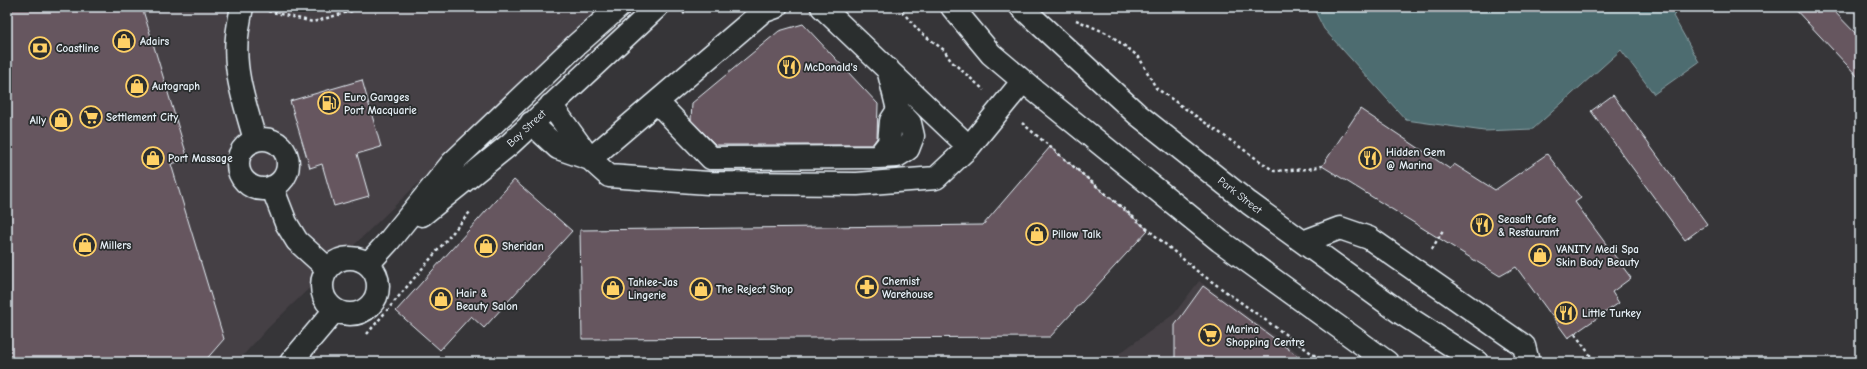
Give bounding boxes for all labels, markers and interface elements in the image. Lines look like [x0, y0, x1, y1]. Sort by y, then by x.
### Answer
shop icon: Adairs [111, 28, 137, 54]
bank icon: Coastline [27, 35, 53, 61]
place label: Adairs [140, 35, 170, 48]
place label: Coastline [56, 42, 99, 55]
restaurant icon: McDonald's [776, 54, 802, 80]
place label: McDonald's [804, 61, 858, 74]
shop icon: Autograph [124, 73, 150, 99]
place label: Autograph [152, 80, 200, 93]
fuel station icon: Euro Garages Port Macquarie [316, 90, 342, 116]
place label: Euro Garages Port Macquarie [344, 91, 417, 117]
supermarket icon: Settlement City [78, 104, 104, 130]
street label: Bay Street [504, 106, 549, 150]
shop icon: Ally [48, 107, 74, 133]
place label: Settlement City [106, 111, 178, 124]
place label: Ally [30, 114, 46, 127]
shop icon: Port Massage [140, 145, 166, 171]
restaurant icon: Hidden Gem @ Marina [1357, 145, 1383, 171]
place label: Hidden Gem @ Marina [1386, 146, 1445, 172]
place label: Port Massage [168, 152, 233, 165]
street label: Park Street [1215, 174, 1265, 217]
restaurant icon: Seasalt Cafe & Restaurant [1469, 212, 1495, 238]
place label: Seasalt Cafe & Restaurant [1498, 213, 1560, 239]
shop icon: Pillow Talk [1024, 221, 1050, 247]
place label: Pillow Talk [1052, 228, 1101, 241]
shop icon: Millers [72, 232, 98, 258]
shop icon: Sheridan [473, 233, 499, 259]
place label: Millers [100, 239, 132, 252]
place label: Sheridan [502, 240, 544, 253]
shop icon: VANITY Medi Spa Skin Body Beauty [1527, 242, 1553, 268]
place label: VANITY Medi Spa Skin Body Beauty [1556, 243, 1639, 269]
pharmacy icon: Chemist Warehouse [854, 274, 880, 300]
shop icon: Tahlee-Jas Lingerie [600, 275, 626, 301]
place label: Chemist Warehouse [882, 275, 934, 301]
place label: Tahlee-Jas Lingerie [628, 276, 678, 302]
shop icon: The Reject Shop [688, 276, 714, 302]
place label: The Reject Shop [716, 283, 793, 296]
shop icon: Hair & Beauty Salon [428, 286, 454, 312]
place label: Hair & Beauty Salon [456, 287, 518, 313]
restaurant icon: Little Turkey [1553, 300, 1579, 326]
place label: Little Turkey [1582, 307, 1641, 320]
supermarket icon: Marina Shopping Centre [1197, 322, 1223, 348]
place label: Marina Shopping Centre [1226, 323, 1305, 349]

